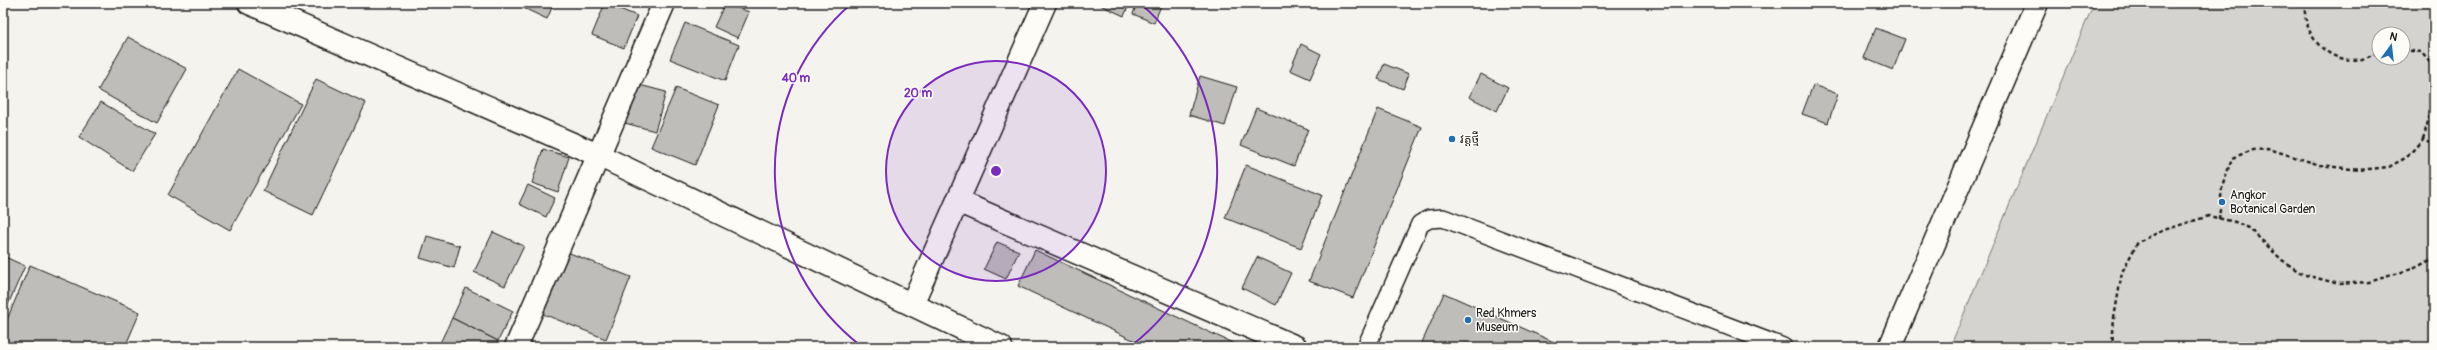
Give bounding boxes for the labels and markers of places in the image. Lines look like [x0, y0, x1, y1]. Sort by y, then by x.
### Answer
place label: វត្តថ្មី [1460, 131, 1479, 147]
marker: វត្តថ្មី [1447, 134, 1457, 144]
centre of rings [989, 164, 1003, 178]
place label: Angkor Botanical Garden [2230, 188, 2316, 217]
marker: Angkor Botanical Garden [2217, 197, 2227, 207]
place label: Red Khmers Museum [1476, 306, 1537, 335]
marker: Red Khmers Museum [1463, 315, 1473, 325]

